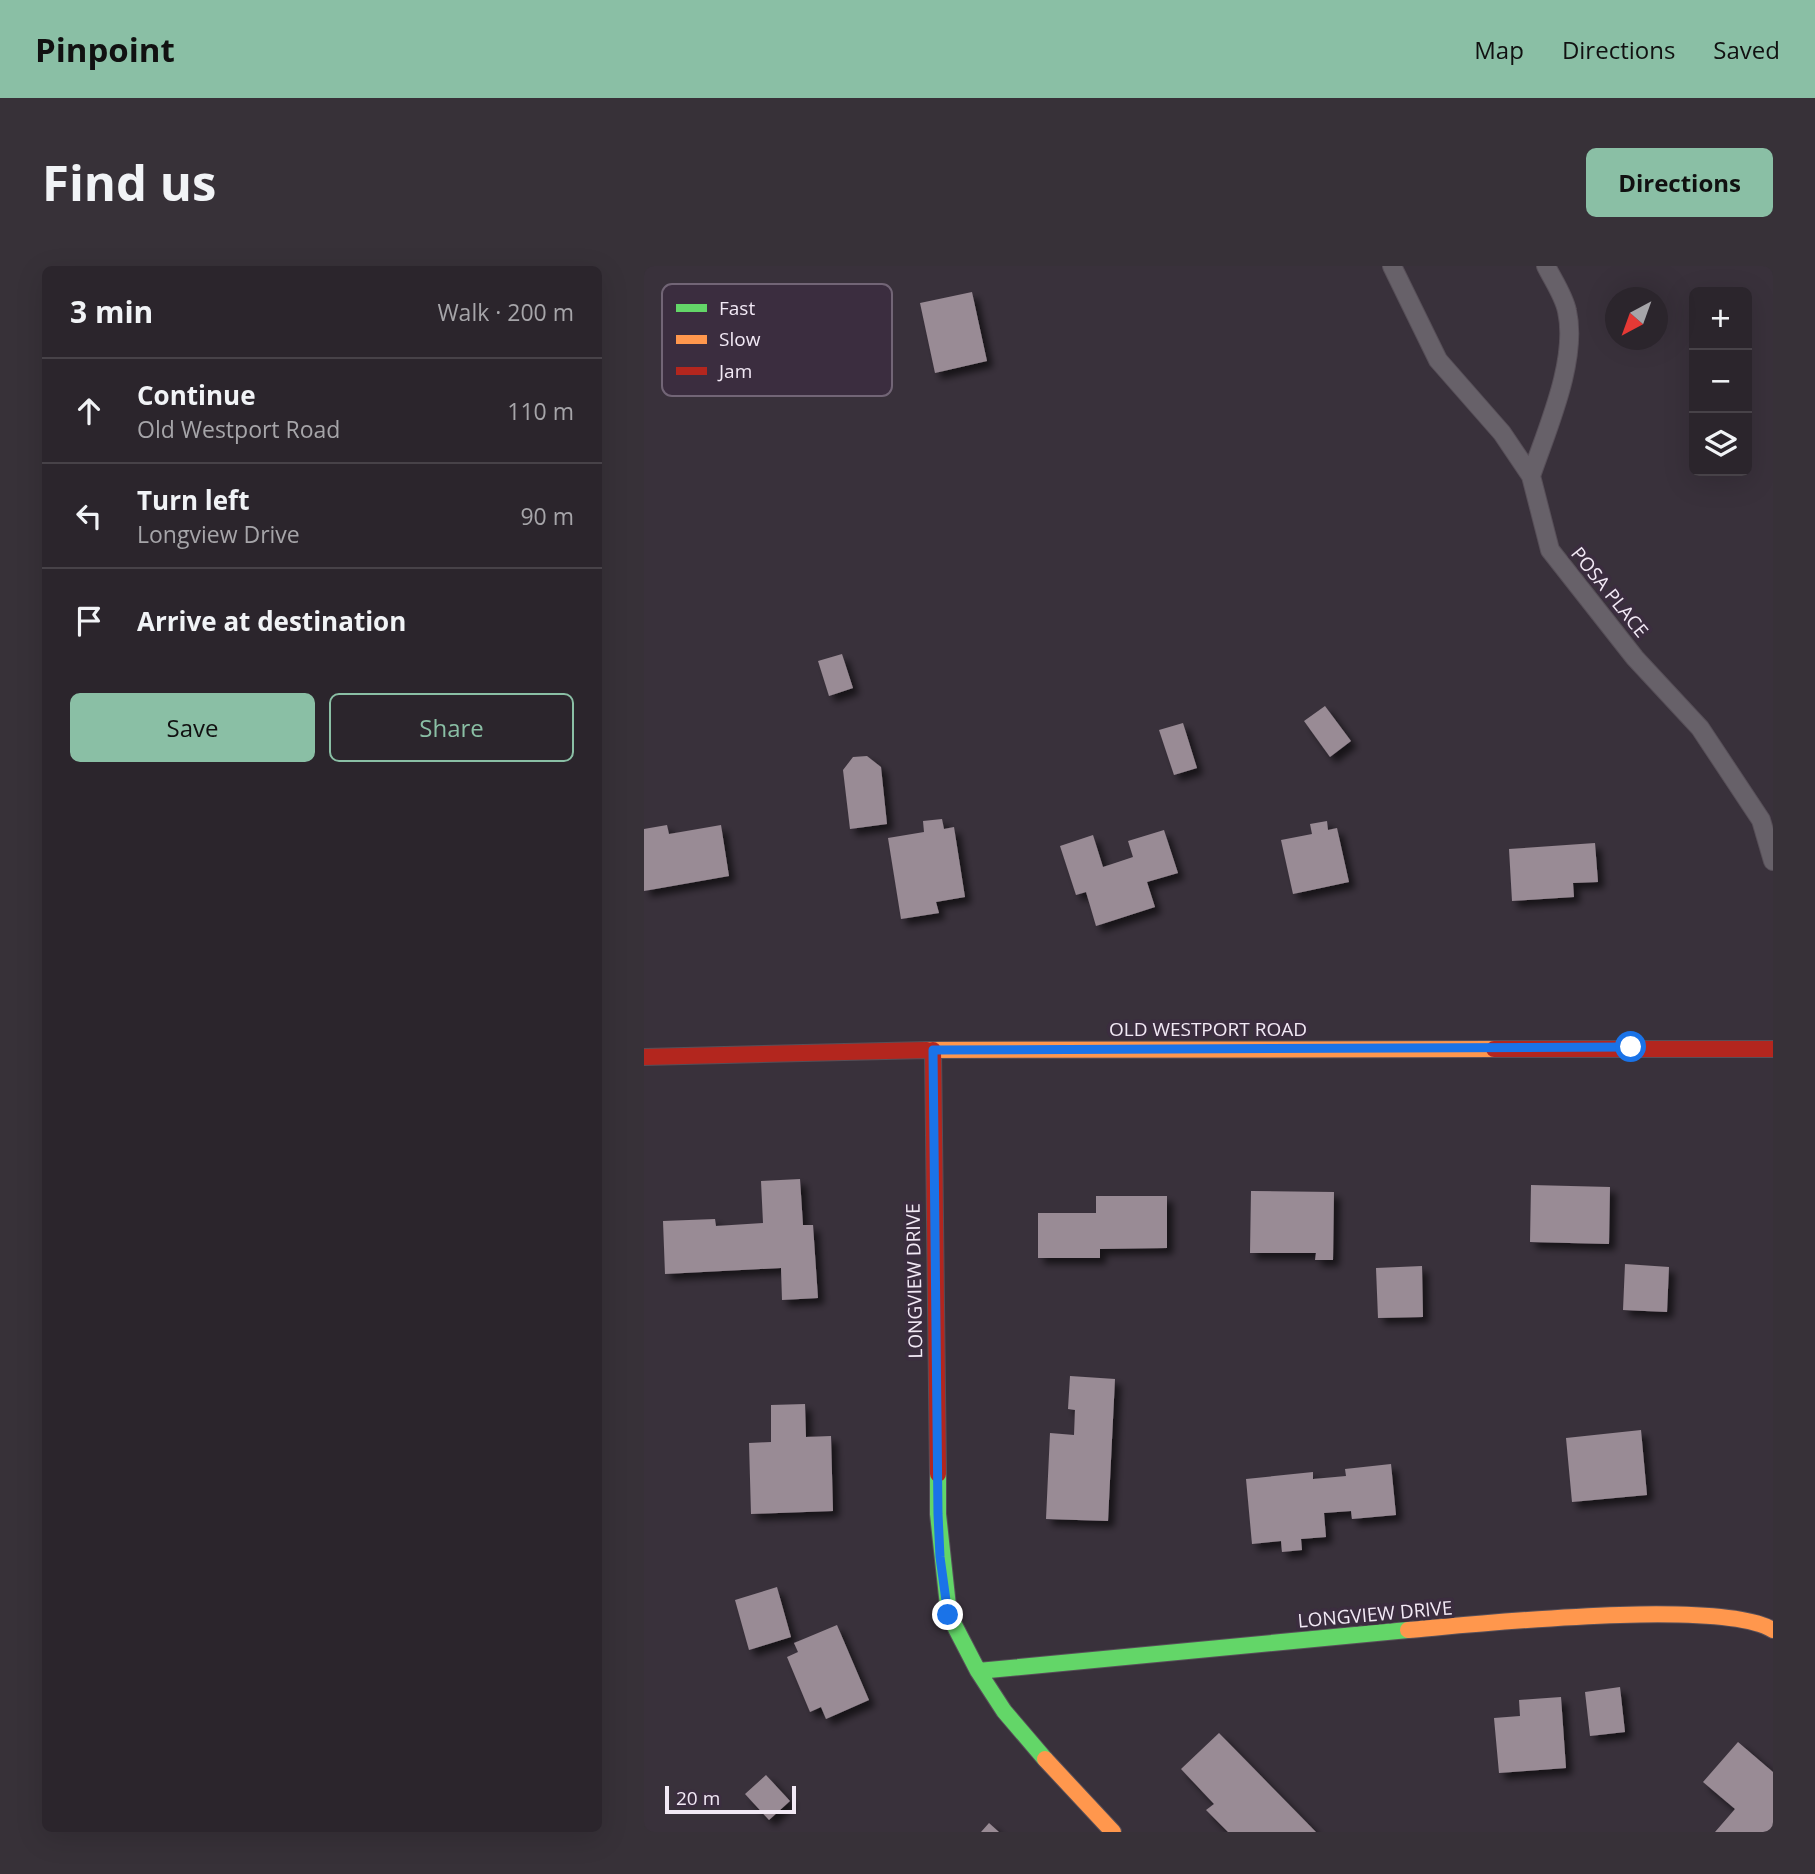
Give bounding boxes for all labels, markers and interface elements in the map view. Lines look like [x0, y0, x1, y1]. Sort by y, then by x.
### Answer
text: Pinpoint [35, 27, 175, 72]
text: Map [1474, 33, 1524, 66]
text: Directions [1562, 33, 1675, 66]
text: Saved [1713, 33, 1780, 66]
button: Directions [1586, 148, 1773, 217]
text: Find us [42, 149, 216, 215]
legend [662, 284, 892, 396]
north arrow [1605, 287, 1668, 350]
map controls [1689, 287, 1752, 476]
button: + [1689, 287, 1752, 350]
text: 3 min [70, 291, 153, 332]
text: Fast [719, 295, 755, 321]
text: Walk · 200 m [437, 296, 574, 328]
text: Slow [719, 326, 761, 352]
button: − [1689, 350, 1752, 413]
text: Jam [717, 358, 752, 384]
text: Continue [137, 377, 256, 413]
icon: ahead [70, 392, 108, 430]
text: 110 m [507, 395, 574, 427]
text: Old Westport Road [137, 413, 340, 445]
button: layers [1689, 413, 1752, 476]
text: Turn left [137, 482, 249, 518]
icon: left [70, 497, 108, 535]
text: 90 m [520, 500, 574, 532]
text: Longview Drive [137, 518, 300, 550]
street label: POSA PLACE [1565, 541, 1655, 643]
icon: arrive [70, 602, 108, 640]
text: Arrive at destination [137, 603, 406, 639]
button: Save [70, 693, 315, 762]
button: Share [329, 693, 574, 762]
street label: OLD WESTPORT ROAD [1109, 1016, 1307, 1042]
route start [1615, 1031, 1646, 1062]
street label: LONGVIEW DRIVE [900, 1203, 928, 1359]
street label: LONGVIEW DRIVE [1297, 1594, 1453, 1634]
route end [932, 1599, 963, 1630]
scale bar [665, 1783, 796, 1815]
text: 20 m [676, 1785, 720, 1811]

